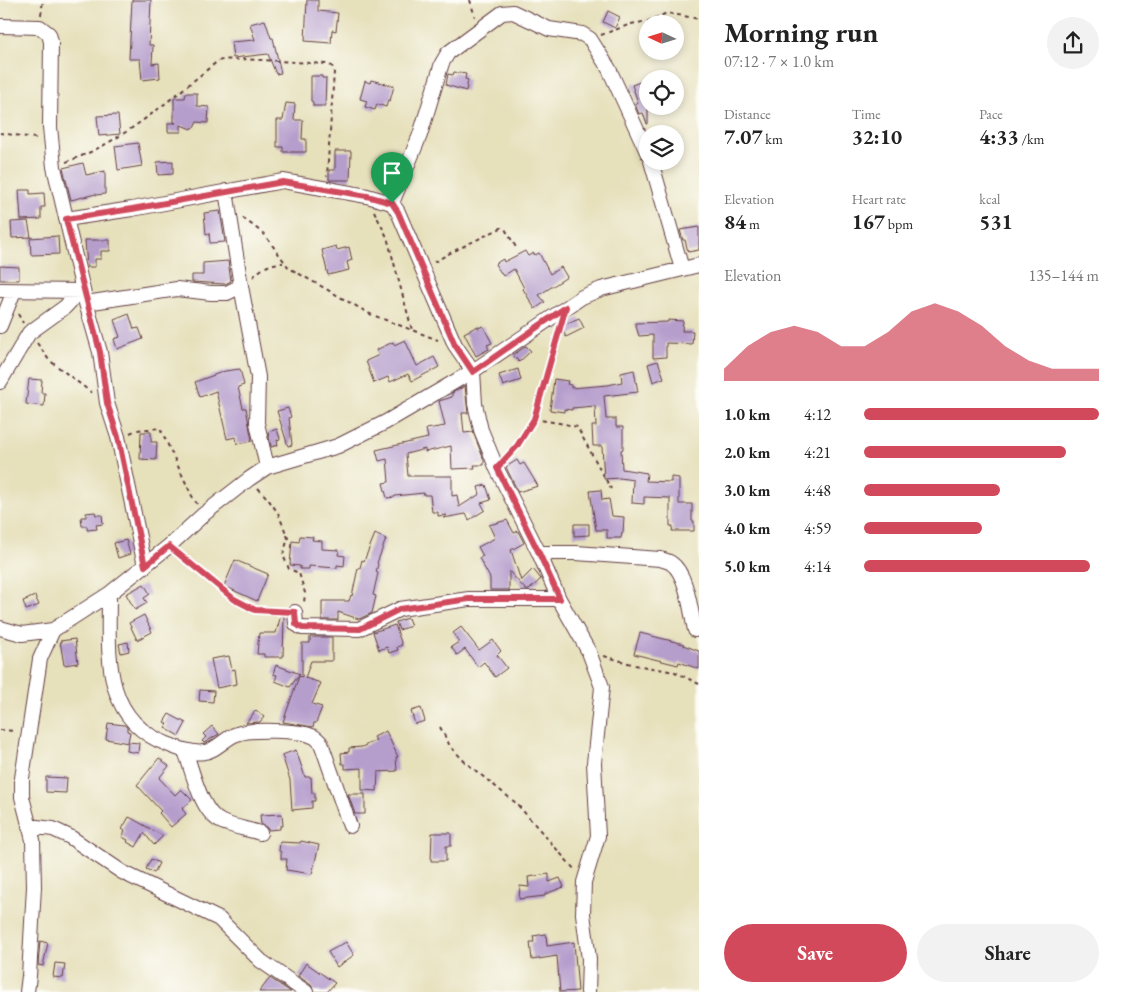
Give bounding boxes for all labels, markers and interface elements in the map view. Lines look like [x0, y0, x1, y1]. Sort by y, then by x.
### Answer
text: Morning run [724, 14, 878, 50]
north arrow [639, 15, 684, 60]
map controls [639, 15, 684, 170]
button: share [1047, 17, 1099, 69]
text: 07:12 · 7 × 1.0 km [724, 51, 834, 72]
button: locate [639, 70, 684, 115]
text: Distance [724, 105, 771, 123]
text: Time [852, 105, 881, 123]
text: Pace [979, 105, 1003, 123]
text: 7.07 [724, 123, 763, 150]
text: 32:10 [852, 123, 902, 150]
text: 4:33 [979, 123, 1019, 150]
button: layers [639, 125, 684, 170]
text: km [763, 130, 783, 148]
text: /km [1019, 130, 1044, 148]
pin [371, 152, 413, 203]
icon: arrive [378, 159, 406, 187]
text: Elevation [724, 190, 774, 208]
text: Heart rate [852, 190, 906, 208]
text: kcal [979, 190, 1000, 208]
text: 84 [724, 208, 746, 235]
text: 167 [852, 208, 885, 235]
text: 531 [979, 208, 1013, 235]
text: m [746, 215, 760, 233]
text: bpm [885, 215, 913, 233]
text: Elevation [724, 265, 782, 286]
text: 135–144 m [1028, 265, 1099, 286]
text: 1.0 km [724, 404, 770, 425]
text: 4:12 [804, 404, 831, 425]
text: 2.0 km [724, 442, 770, 463]
text: 4:21 [804, 442, 831, 463]
text: 3.0 km [724, 480, 770, 501]
text: 4:48 [804, 480, 831, 501]
text: 4.0 km [724, 518, 770, 539]
text: 4:59 [804, 518, 831, 539]
text: 5.0 km [724, 556, 770, 577]
text: 4:14 [804, 556, 831, 577]
button: Save [724, 924, 907, 982]
button: Share [917, 924, 1099, 982]

